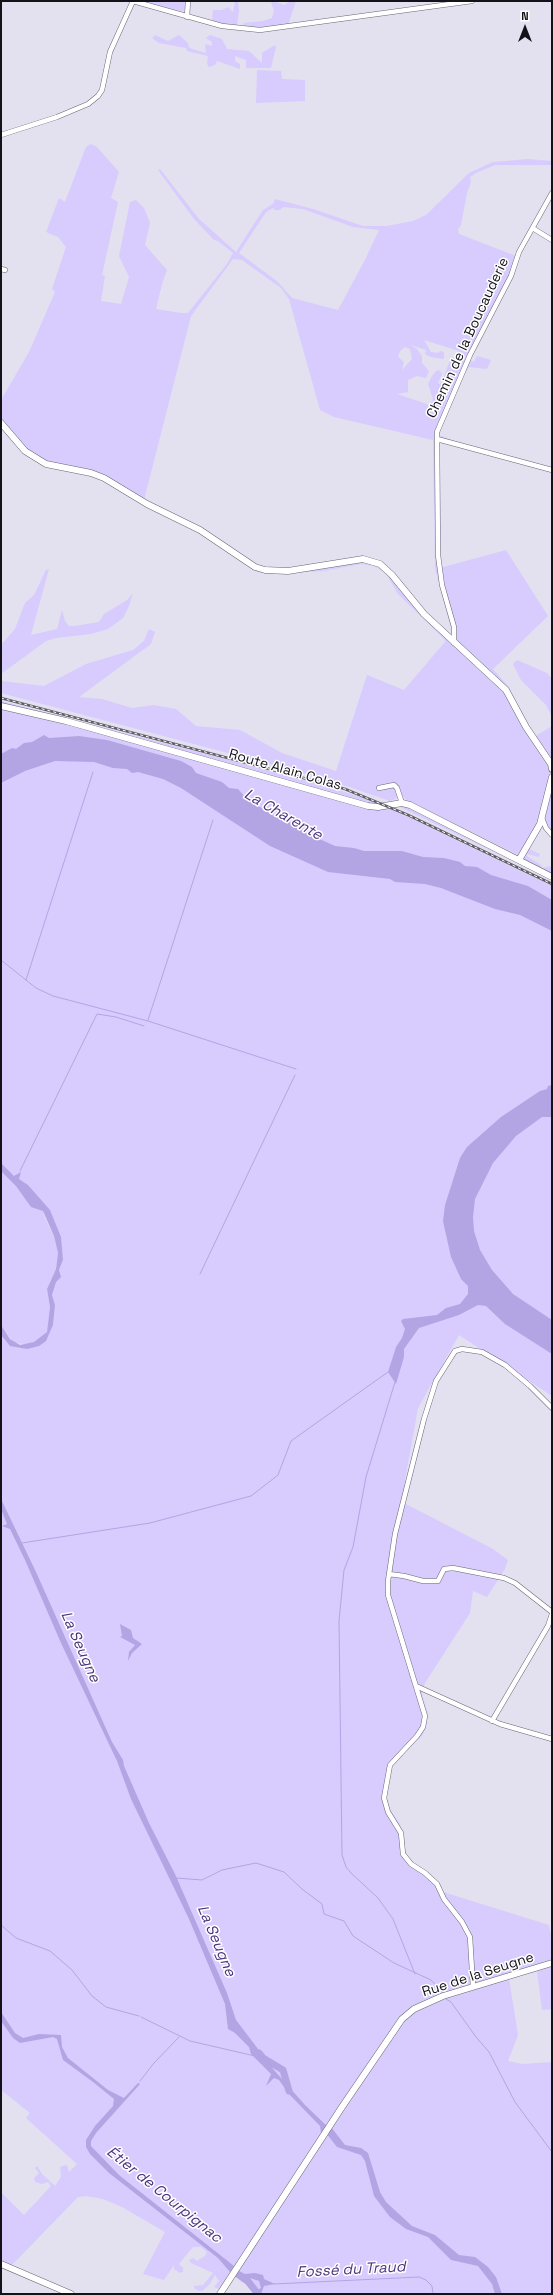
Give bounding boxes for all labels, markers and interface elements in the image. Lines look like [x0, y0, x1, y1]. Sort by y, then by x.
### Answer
north arrow [505, 8, 545, 48]
text: N [521, 9, 529, 23]
street label: Chemin de la Boucauderie [423, 255, 513, 421]
street label: Route Alain Colas [227, 746, 343, 794]
water label: La Charente [241, 785, 325, 845]
water label: La Seugne [56, 1609, 104, 1685]
water label: La Seugne [193, 1903, 239, 1979]
street label: Rue de la Seugne [420, 1949, 536, 2001]
water label: Étier de Courpignac [103, 2143, 225, 2247]
water label: Fossé du Traud [296, 2258, 406, 2282]

